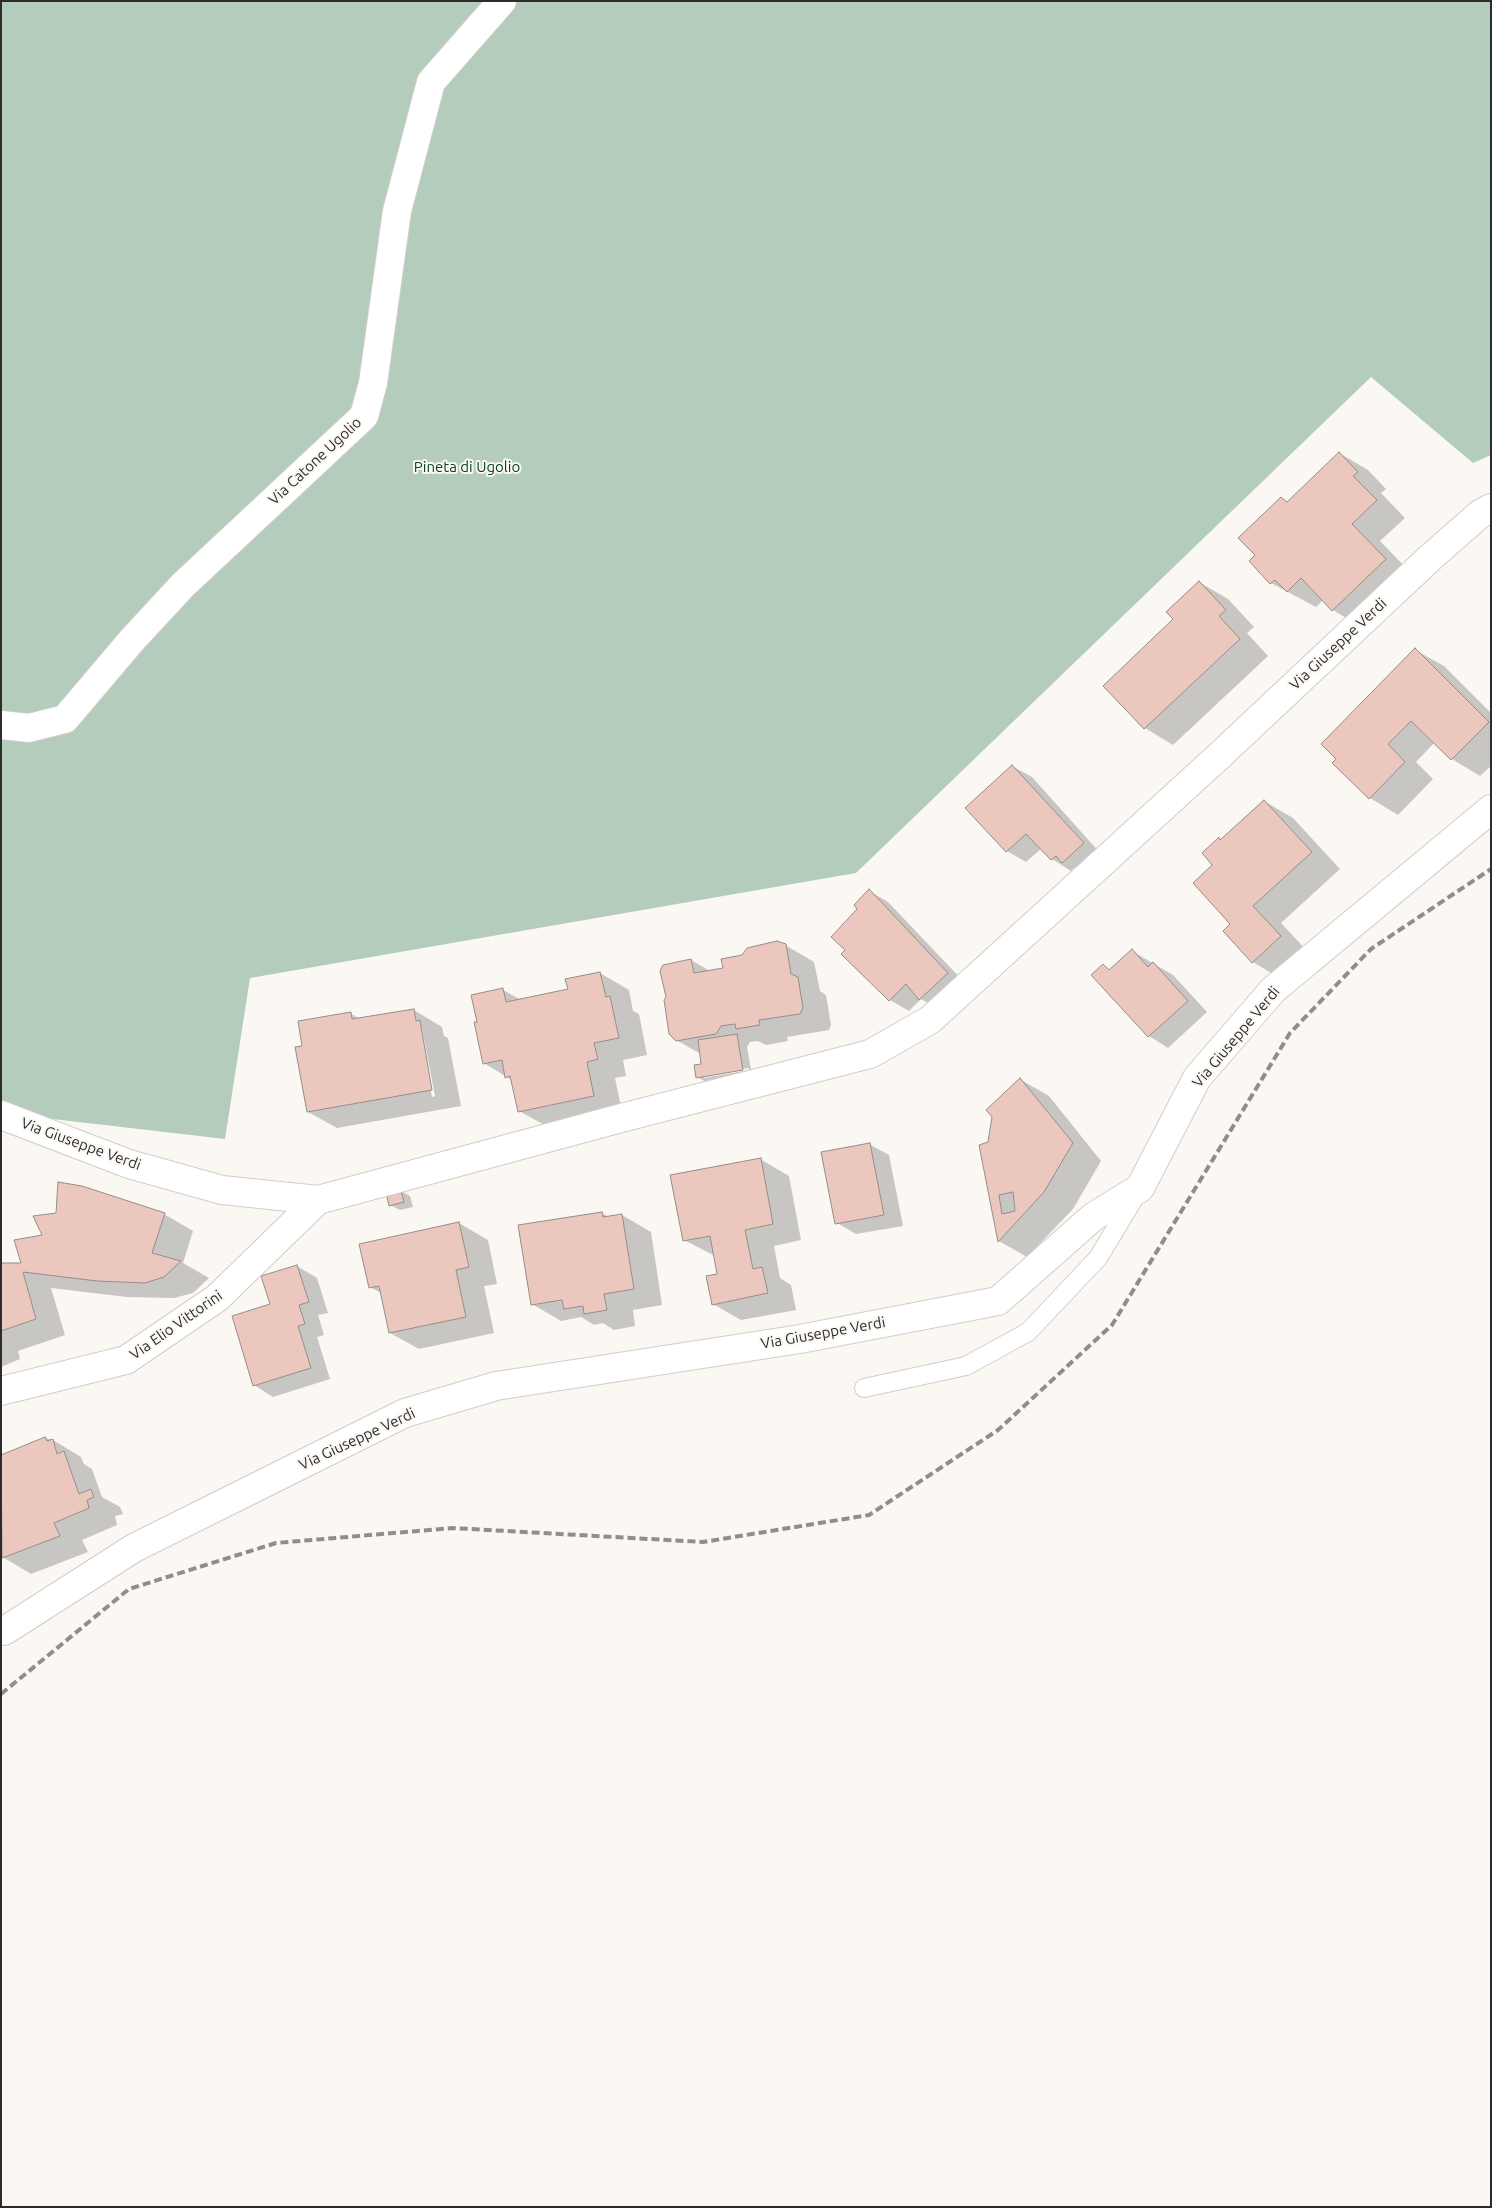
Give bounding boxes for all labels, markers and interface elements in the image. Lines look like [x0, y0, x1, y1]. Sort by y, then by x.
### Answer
street label: Via Catone Ugolio [265, 413, 365, 509]
park label: Pineta di Ugolio [414, 458, 520, 476]
street label: Via Giuseppe Verdi [1286, 594, 1390, 694]
street label: Via Giuseppe Verdi [1188, 983, 1284, 1091]
street label: Via Giuseppe Verdi [19, 1114, 143, 1174]
street label: Via Elio Vittorini [126, 1286, 226, 1364]
street label: Via Giuseppe Verdi [759, 1313, 887, 1353]
street label: Via Giuseppe Verdi [296, 1404, 418, 1474]

